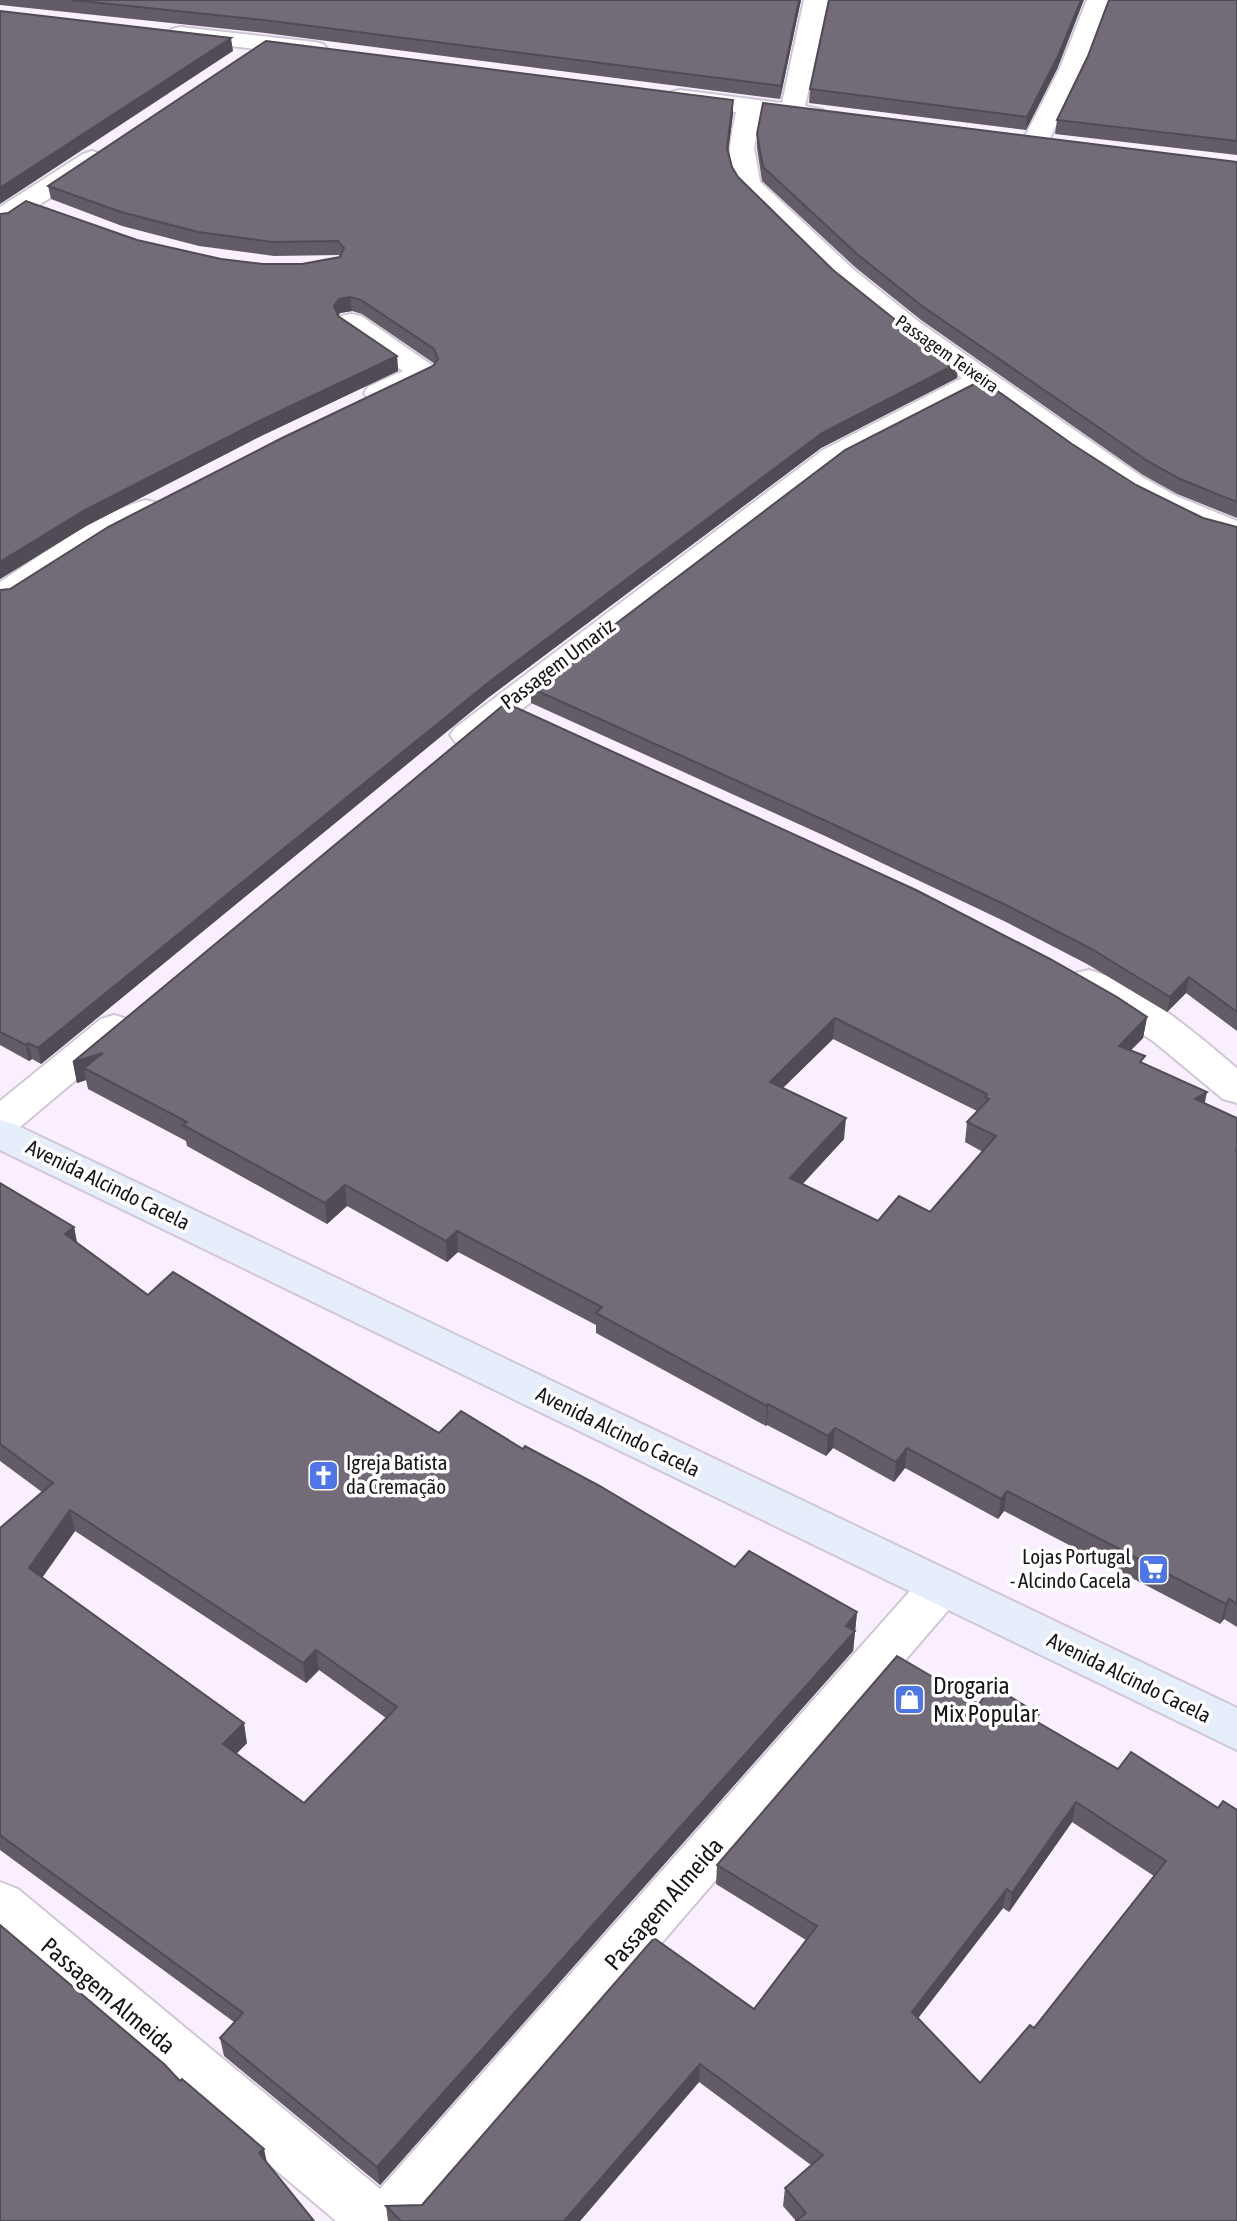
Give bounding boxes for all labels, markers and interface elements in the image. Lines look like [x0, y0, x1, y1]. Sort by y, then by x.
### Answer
street label: Passagem Teixeira [892, 310, 1003, 397]
street label: Passagem Umariz [496, 612, 619, 714]
street label: Avenida Alcindo Cacela [23, 1134, 194, 1234]
street label: Avenida Alcindo Cacela [533, 1381, 704, 1481]
place label: Igreja Batista da Cremação [346, 1450, 447, 1498]
church icon: Igreja Batista da Cremação [306, 1458, 340, 1492]
place label: Lojas Portugal - Alcindo Cacela [1010, 1544, 1131, 1592]
supermarket icon: Lojas Portugal - Alcindo Cacela [1137, 1552, 1171, 1586]
street label: Avenida Alcindo Cacela [1044, 1627, 1215, 1727]
place label: Drogaria Mix Popular [933, 1672, 1039, 1727]
shop icon: Drogaria Mix Popular [893, 1683, 927, 1717]
street label: Passagem Almeida [599, 1832, 728, 1975]
street label: Passagem Almeida [36, 1932, 181, 2059]

